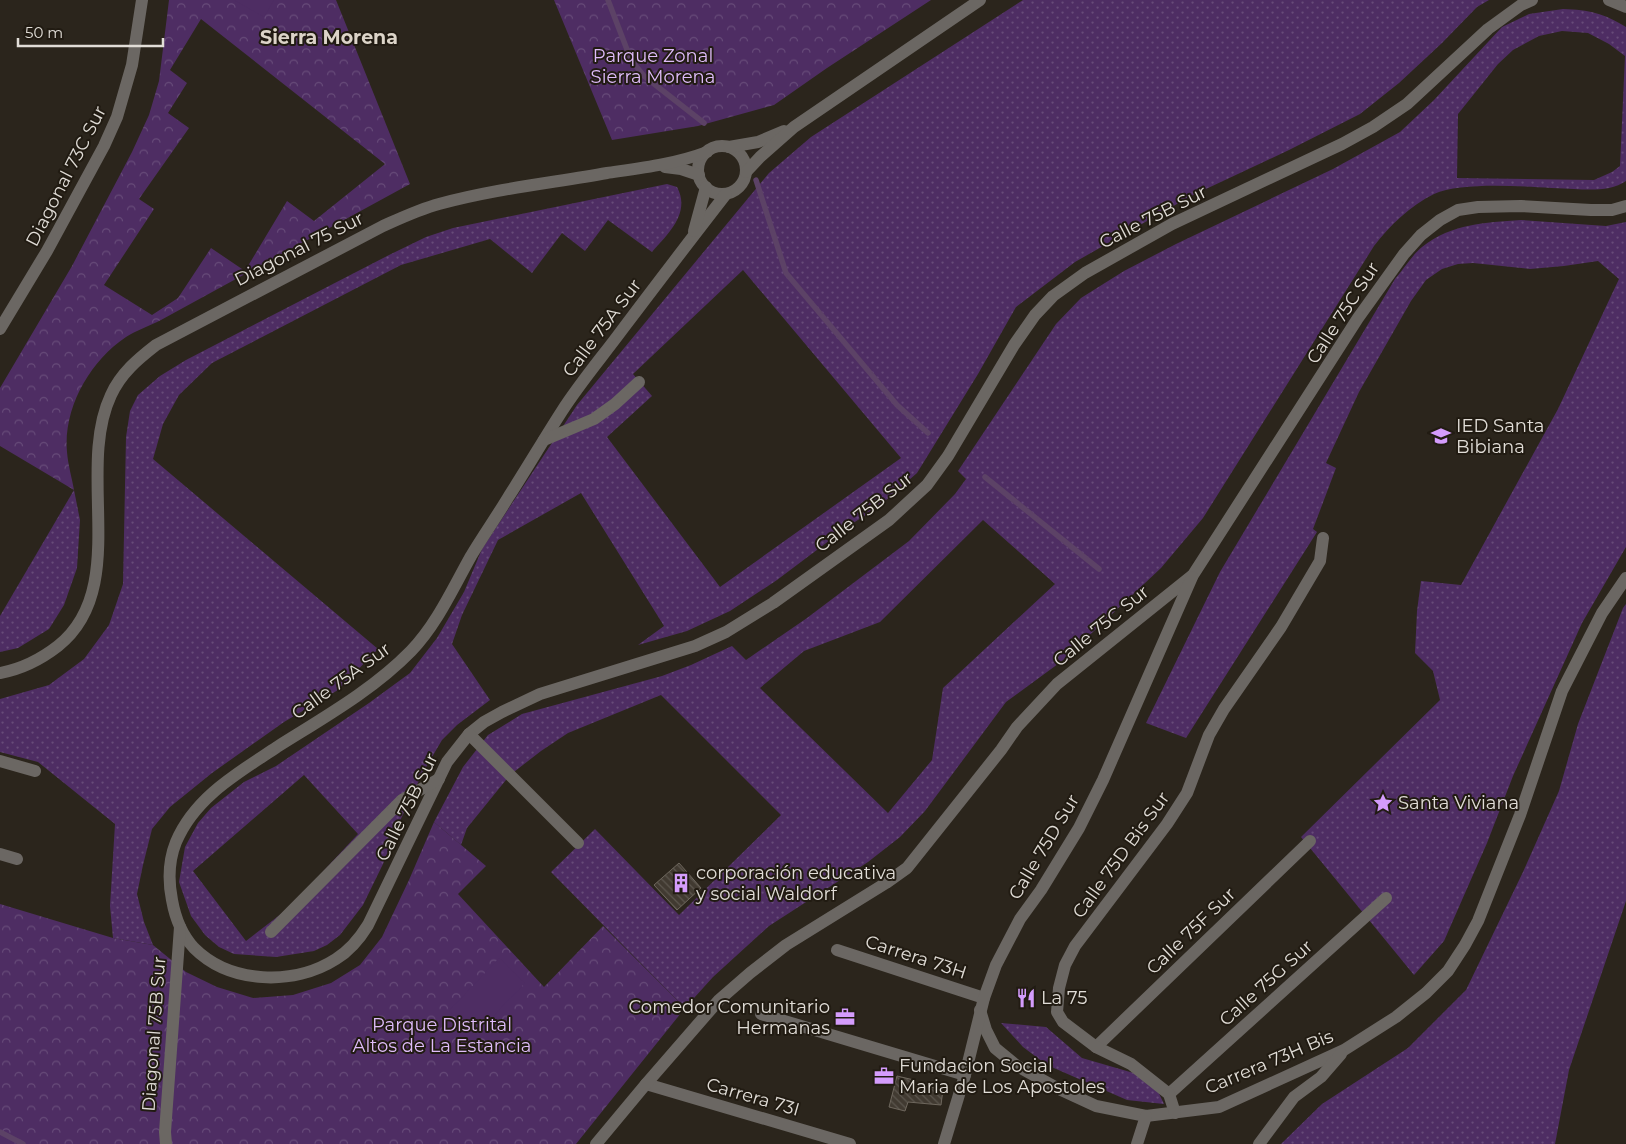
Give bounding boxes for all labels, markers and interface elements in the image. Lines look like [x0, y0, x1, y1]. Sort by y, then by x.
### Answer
scale bar [18, 15, 162, 47]
text: 50 m [25, 23, 63, 42]
district label: Sierra Morena [260, 26, 398, 49]
park label: Parque Zonal Sierra Morena [591, 45, 715, 88]
street label: Diagonal 73C Sur [21, 102, 111, 250]
street label: Calle 75B Sur [1096, 180, 1210, 254]
street label: Diagonal 75 Sur [231, 207, 367, 291]
street label: Calle 75C Sur [1302, 258, 1384, 368]
street label: Calle 75A Sur [558, 275, 646, 381]
place label: IED Santa Bibiana [1456, 415, 1545, 458]
school or university icon: IED Santa Bibiana [1430, 425, 1452, 447]
street label: Calle 75B Sur [811, 467, 917, 557]
street label: Calle 75C Sur [1049, 581, 1153, 671]
street label: Calle 75A Sur [287, 638, 395, 724]
street label: Calle 75B Sur [371, 749, 443, 865]
street label: Calle 75D Bis Sur [1068, 788, 1174, 922]
street label: Calle 75D Sur [1004, 790, 1084, 904]
place icon: Santa Viviana [1372, 792, 1394, 814]
place label: Santa Viviana [1398, 792, 1519, 814]
place label: corporación educativa y social Waldorf [695, 862, 896, 905]
building icon: corporación educativa y social Waldorf [670, 872, 692, 894]
street label: Calle 75F Sur [1142, 883, 1240, 979]
street label: Carrera 73H [863, 930, 969, 984]
street label: Calle 75G Sur [1215, 935, 1317, 1031]
street label: Diagonal 75B Sur [138, 956, 170, 1112]
restaurant icon: La 75 [1015, 987, 1037, 1009]
place label: La 75 [1041, 987, 1087, 1009]
place label: Comedor Comunitario Hermanas [629, 996, 830, 1039]
office icon: Comedor Comunitario Hermanas [834, 1006, 856, 1028]
park label: Parque Distrital Altos de La Estancia [353, 1014, 531, 1057]
street label: Carrera 73H Bis [1202, 1025, 1337, 1099]
place label: Fundacion Social Maria de Los Apostoles [899, 1055, 1105, 1098]
office icon: Fundacion Social Maria de Los Apostoles [873, 1065, 895, 1087]
street label: Carrera 73I [704, 1073, 802, 1121]

